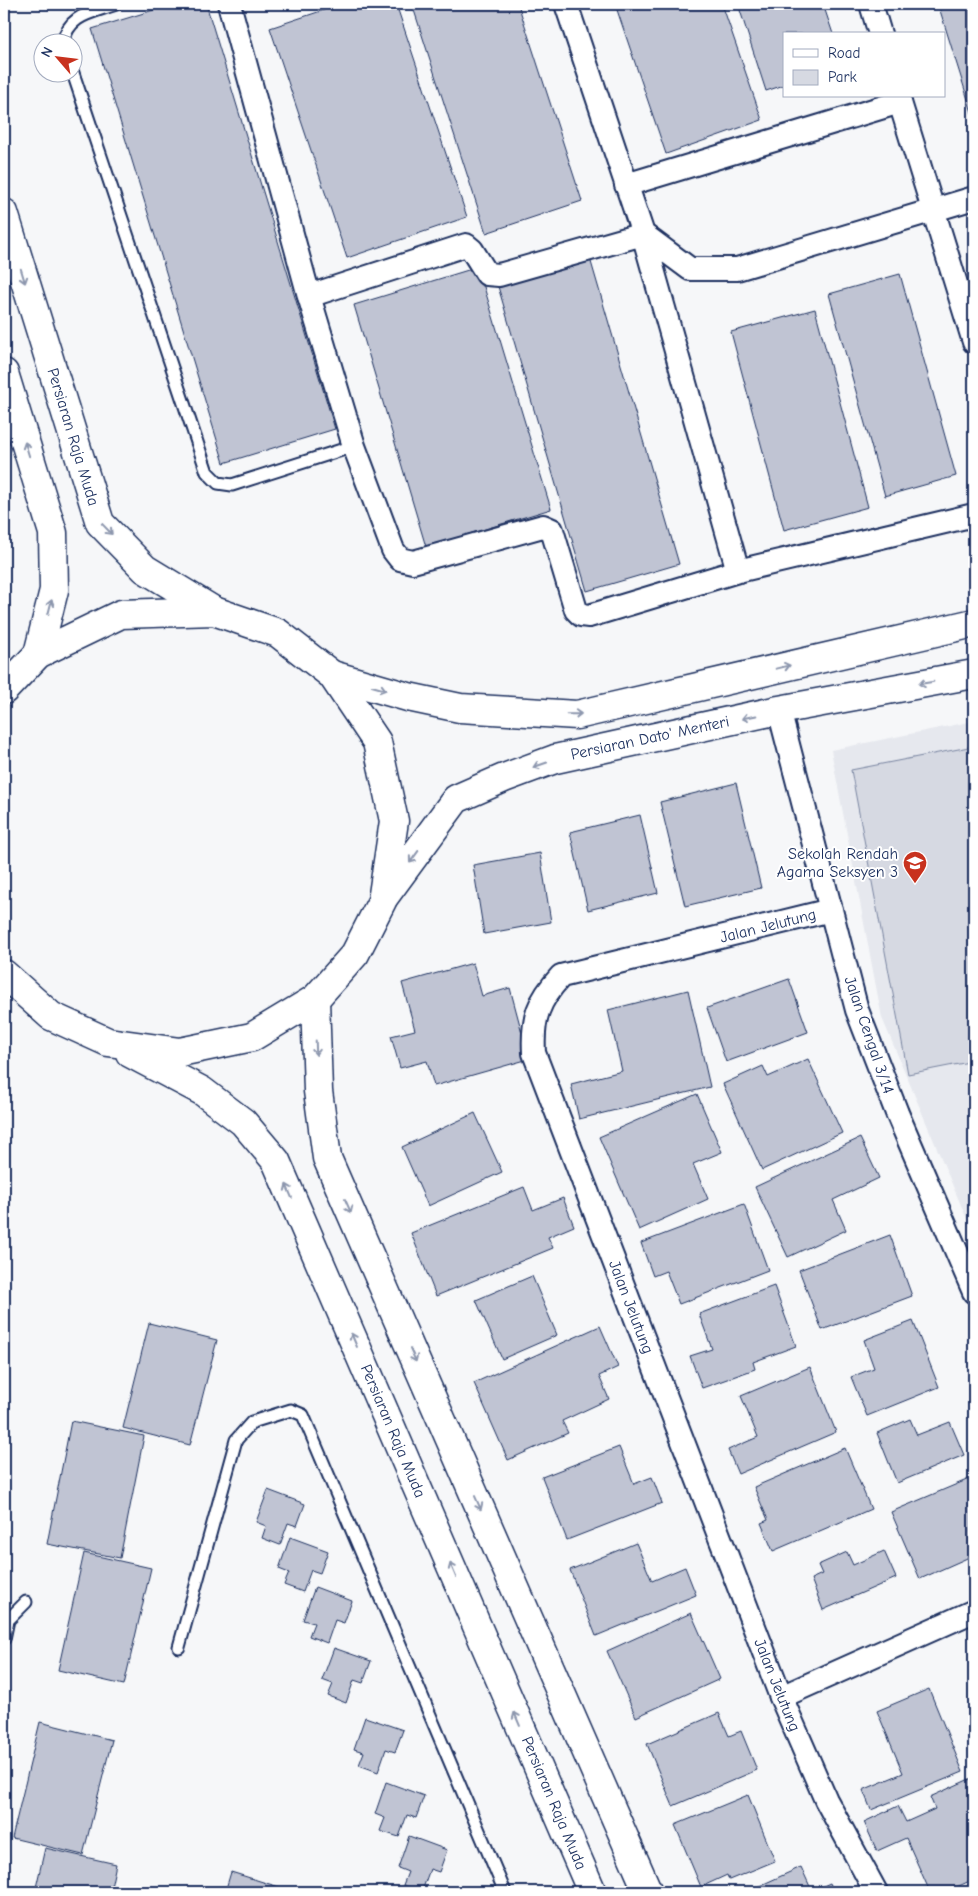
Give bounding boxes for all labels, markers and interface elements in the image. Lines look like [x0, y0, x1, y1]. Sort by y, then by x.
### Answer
north arrow [32, 32, 82, 82]
legend [783, 32, 946, 98]
text: N [37, 44, 57, 60]
text: Road [828, 44, 860, 62]
text: Park [828, 68, 857, 86]
one-way arrow [19, 268, 29, 284]
street label: Persiaran Raja Muda [43, 366, 103, 508]
one-way arrow [22, 441, 32, 457]
one-way arrow [100, 523, 112, 535]
one-way arrow [46, 599, 55, 615]
one-way arrow [775, 662, 791, 671]
one-way arrow [919, 679, 935, 688]
one-way arrow [370, 684, 386, 694]
one-way arrow [565, 709, 581, 719]
street label: Persiaran Dato' Menteri [569, 712, 731, 764]
one-way arrow [742, 712, 758, 722]
one-way arrow [533, 761, 548, 770]
place label: Sekolah Rendah Agama Seksyen 3 [777, 845, 898, 881]
one-way arrow [409, 850, 419, 864]
school or university icon: Sekolah Rendah Agama Seksyen 3 [902, 850, 928, 884]
street label: Jalan Jelutung [718, 905, 818, 947]
street label: Jalan Cengal 3/14 [840, 974, 898, 1096]
one-way arrow [312, 1040, 321, 1056]
one-way arrow [284, 1184, 294, 1199]
one-way arrow [343, 1198, 353, 1213]
street label: Jalan Jelutung [605, 1258, 657, 1356]
one-way arrow [348, 1333, 358, 1348]
one-way arrow [410, 1347, 419, 1362]
street label: Persiaran Raja Muda [357, 1362, 429, 1500]
one-way arrow [474, 1495, 484, 1510]
one-way arrow [447, 1563, 457, 1578]
street label: Jalan Jelutung [750, 1636, 804, 1734]
one-way arrow [512, 1712, 522, 1727]
street label: Persiaran Raja Muda [518, 1734, 590, 1872]

